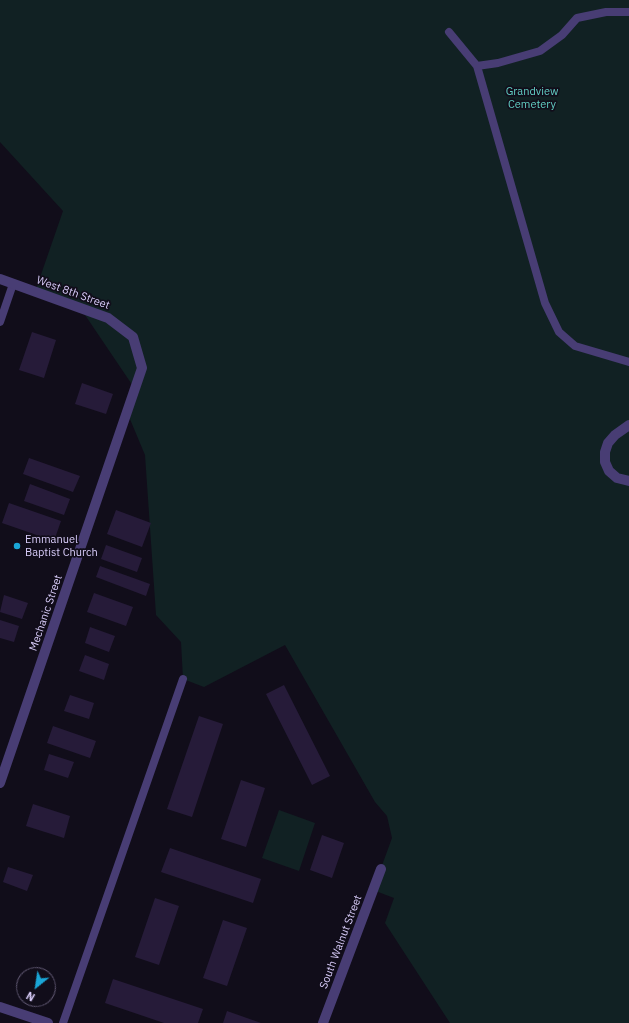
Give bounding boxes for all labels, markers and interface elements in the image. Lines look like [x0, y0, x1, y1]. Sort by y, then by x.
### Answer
park label: Grandview Cemetery [506, 85, 558, 111]
street label: West 8th Street [35, 274, 111, 312]
place label: Emmanuel Baptist Church [25, 533, 98, 559]
marker: Emmanuel Baptist Church [12, 541, 22, 551]
street label: Mechanic Street [27, 573, 65, 653]
street label: South Walnut Street [317, 893, 365, 991]
north arrow [16, 967, 56, 1007]
text: N [24, 988, 37, 1005]

